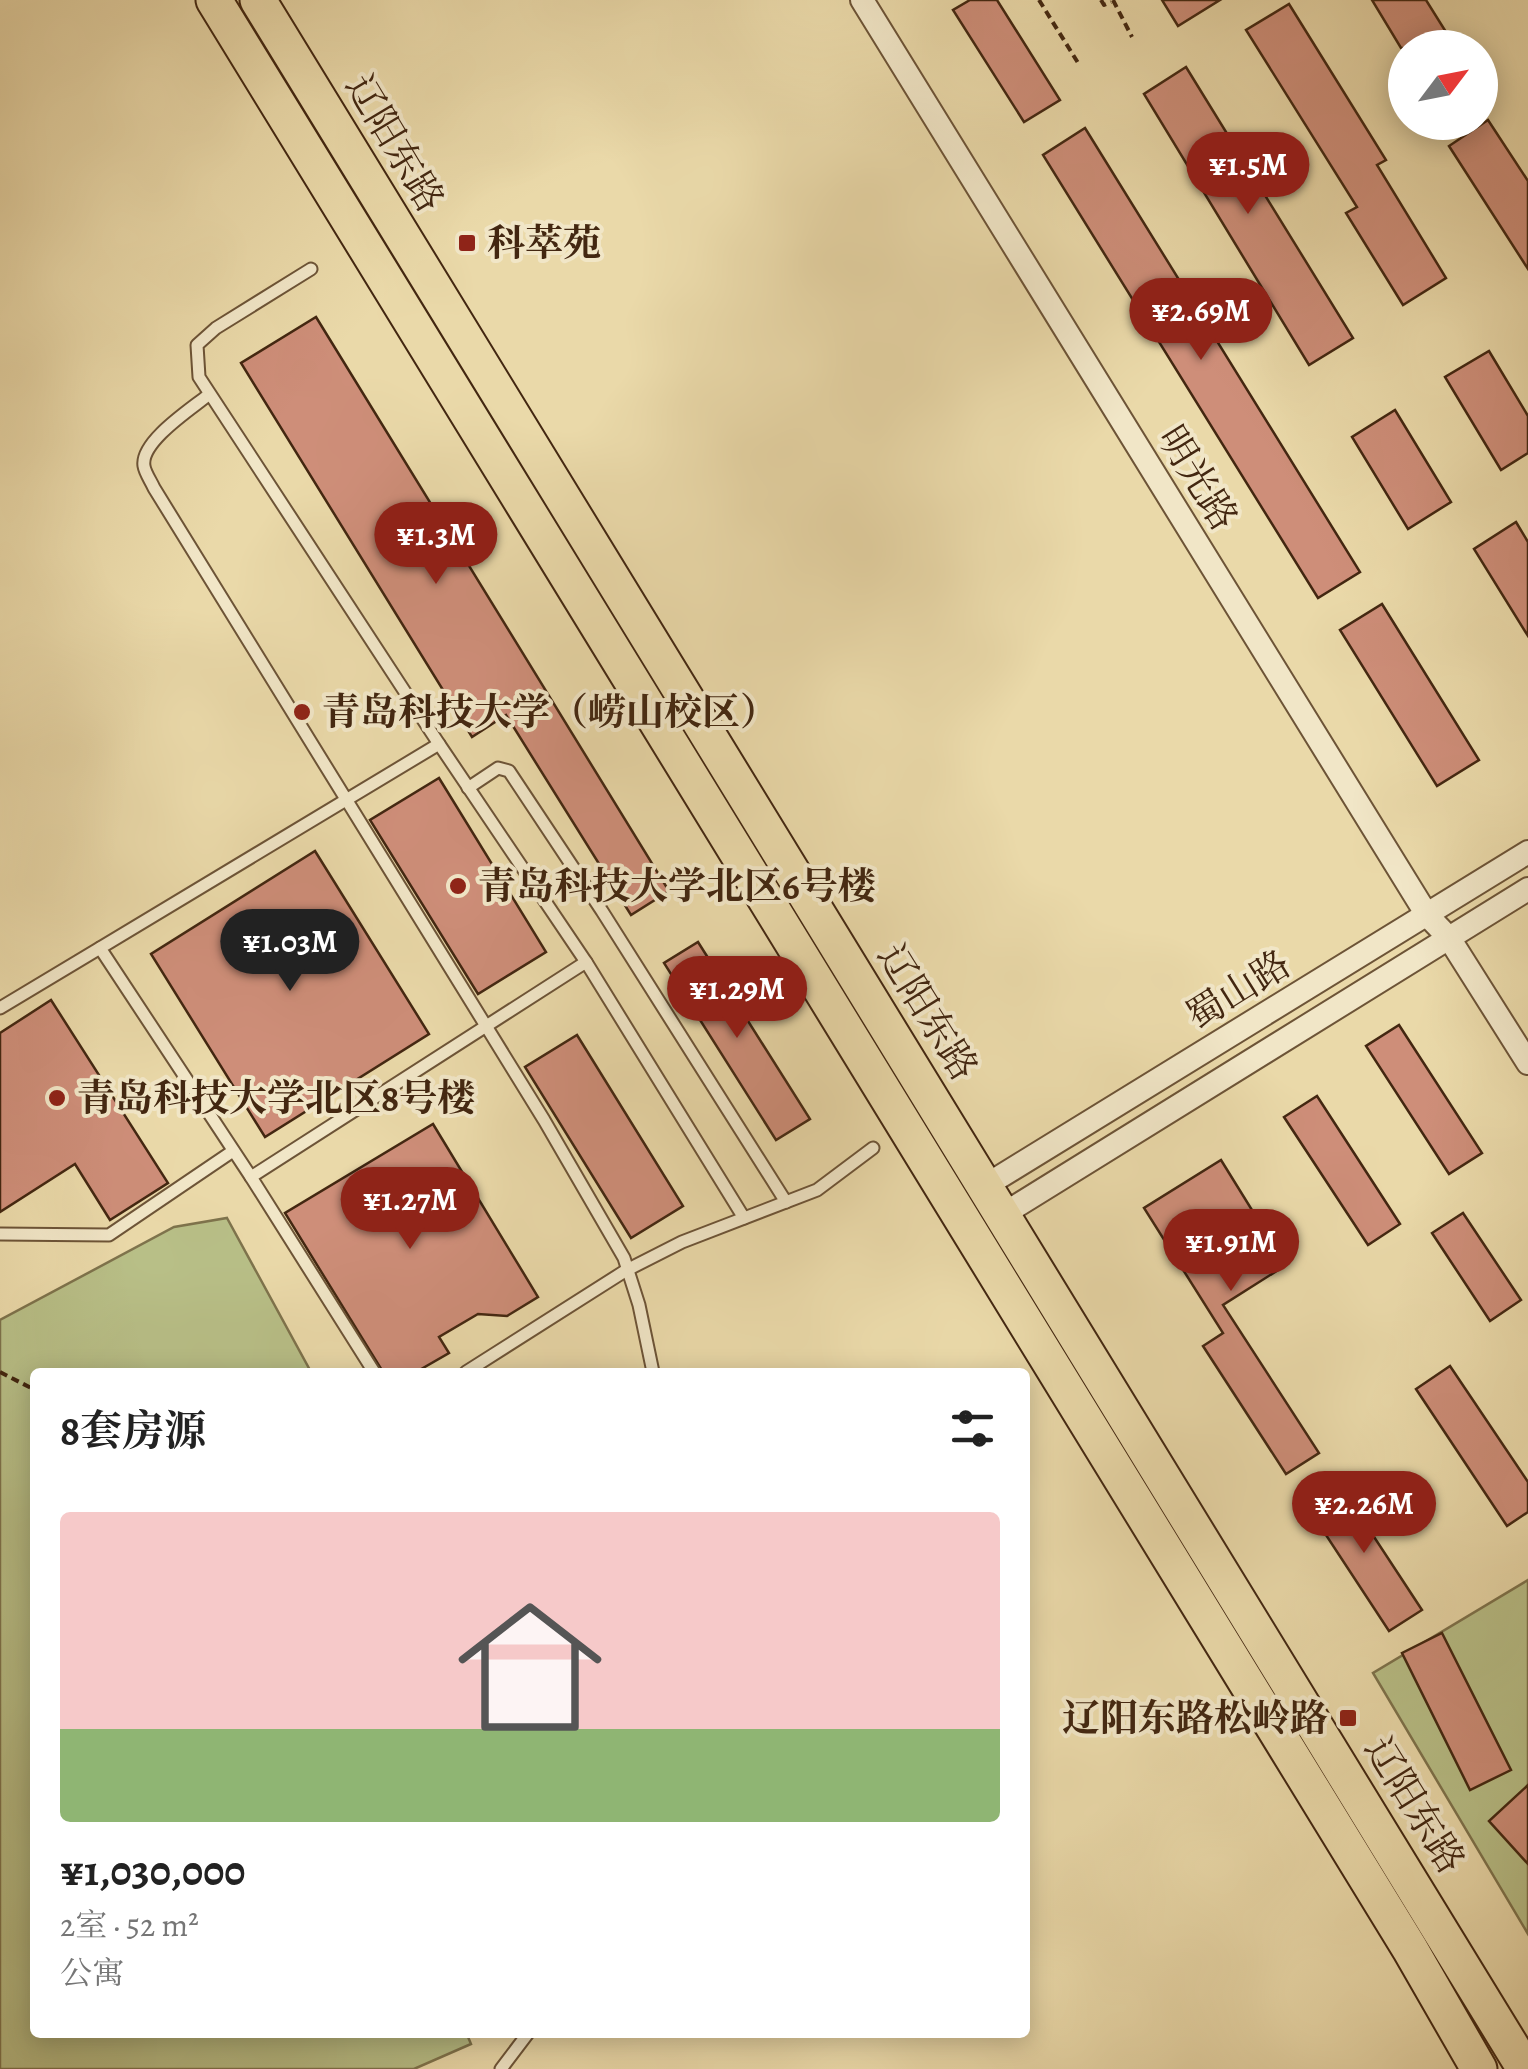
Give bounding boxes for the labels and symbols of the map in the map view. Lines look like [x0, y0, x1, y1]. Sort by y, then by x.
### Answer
north arrow [1388, 30, 1498, 140]
street label: 辽阳东路 [334, 64, 456, 222]
pin: ¥1.5M [1178, 132, 1318, 217]
place label: 科萃苑 [487, 217, 601, 269]
marker: 科萃苑 [456, 232, 478, 254]
pin: ¥2.69M [1120, 278, 1282, 363]
street label: 明光路 [1146, 416, 1250, 540]
pin: ¥1.3M [366, 502, 506, 587]
place label: 青岛科技大学（崂山校区） [322, 686, 778, 738]
marker: 青岛科技大学（崂山校区） [291, 701, 313, 723]
place label: 青岛科技大学北区6号楼 [478, 860, 876, 912]
marker: 青岛科技大学北区6号楼 [447, 875, 469, 897]
pin: ¥1.03M [209, 909, 371, 994]
street label: 辽阳东路 [866, 934, 990, 1090]
street label: 蜀山路 [1176, 938, 1300, 1042]
pin: ¥1.29M [656, 956, 818, 1041]
place label: 青岛科技大学北区8号楼 [77, 1072, 475, 1124]
marker: 青岛科技大学北区8号楼 [46, 1087, 68, 1109]
pin: ¥1.27M [329, 1167, 491, 1252]
pin: ¥1.91M [1150, 1209, 1312, 1294]
pin: ¥2.26M [1283, 1471, 1445, 1556]
place label: 辽阳东路松岭路 [1062, 1692, 1328, 1744]
marker: 辽阳东路松岭路 [1337, 1707, 1359, 1729]
street label: 辽阳东路 [1353, 1727, 1477, 1883]

